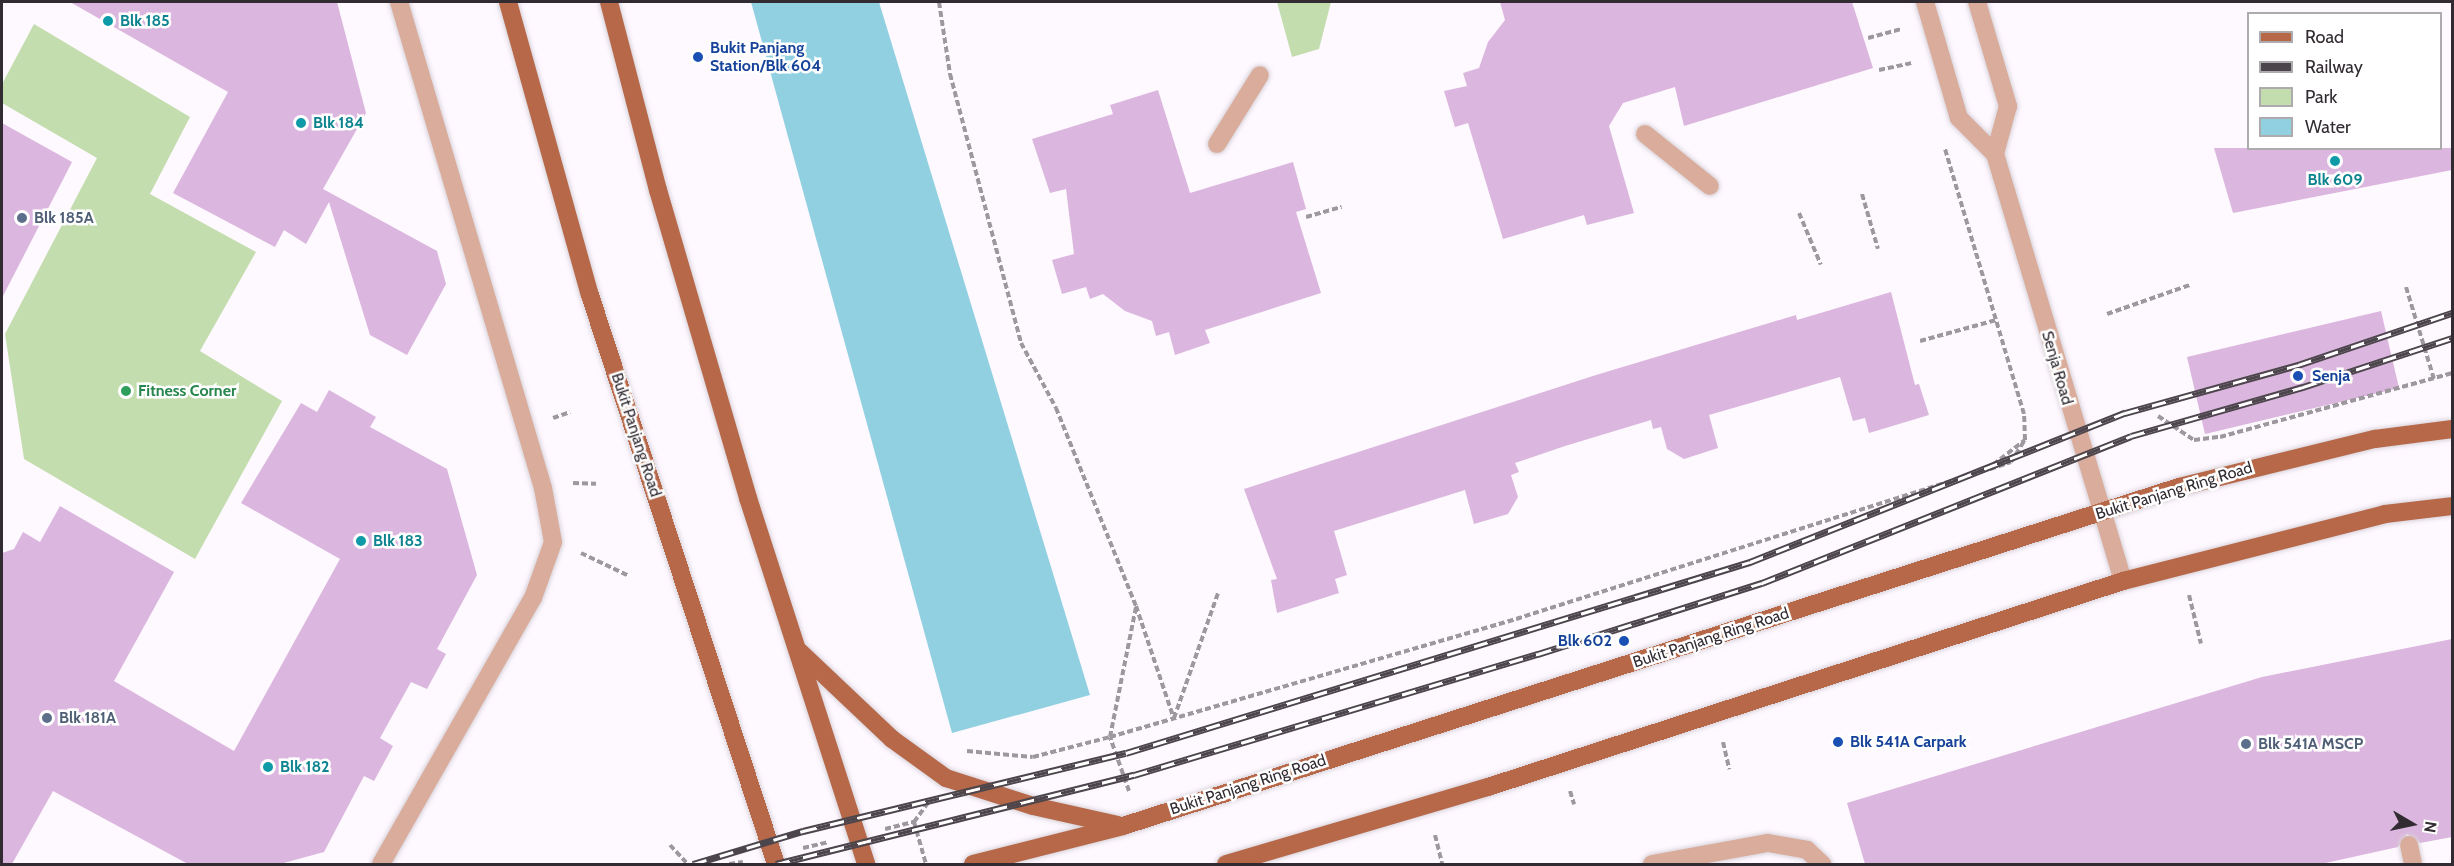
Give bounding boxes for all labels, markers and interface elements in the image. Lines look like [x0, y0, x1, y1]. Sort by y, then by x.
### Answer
place label: Blk 185 [120, 11, 170, 31]
legend [2247, 12, 2442, 150]
marker: Blk 185 [101, 14, 115, 28]
text: Road [2305, 26, 2344, 48]
place label: Bukit Panjang Station/Blk 604 [710, 38, 821, 76]
marker: Bukit Panjang Station/Blk 604 [691, 50, 705, 64]
text: Railway [2305, 56, 2363, 78]
text: Park [2305, 86, 2337, 108]
place label: Blk 184 [313, 113, 364, 133]
marker: Blk 184 [294, 116, 308, 130]
text: Water [2305, 116, 2351, 138]
marker: Blk 609 [2328, 154, 2342, 168]
place label: Blk 609 [2308, 170, 2362, 190]
place label: Blk 185A [34, 208, 94, 228]
marker: Blk 185A [15, 211, 29, 225]
street label: Senja Road [2037, 329, 2077, 407]
place label: Senja [2312, 366, 2350, 386]
marker: Senja [2289, 367, 2307, 385]
street label: Bukit Panjang Road [607, 371, 665, 499]
place label: Fitness Corner [138, 381, 236, 401]
marker: Fitness Corner [119, 384, 133, 398]
street label: Bukit Panjang Ring Road [2093, 458, 2255, 524]
place label: Blk 183 [373, 531, 423, 551]
marker: Blk 183 [354, 534, 368, 548]
street label: Bukit Panjang Ring Road [1631, 604, 1791, 672]
place label: Blk 602 [1558, 631, 1612, 651]
marker: Blk 602 [1617, 634, 1631, 648]
place label: Blk 181A [59, 708, 116, 728]
marker: Blk 181A [40, 711, 54, 725]
place label: Blk 541A Carpark [1850, 732, 1967, 752]
place label: Blk 541A MSCP [2258, 734, 2363, 754]
marker: Blk 541A Carpark [1831, 735, 1845, 749]
marker: Blk 541A MSCP [2239, 737, 2253, 751]
street label: Bukit Panjang Ring Road [1168, 751, 1328, 819]
place label: Blk 182 [280, 757, 330, 777]
marker: Blk 182 [261, 760, 275, 774]
north arrow [2382, 794, 2442, 854]
text: N [2420, 820, 2441, 834]

